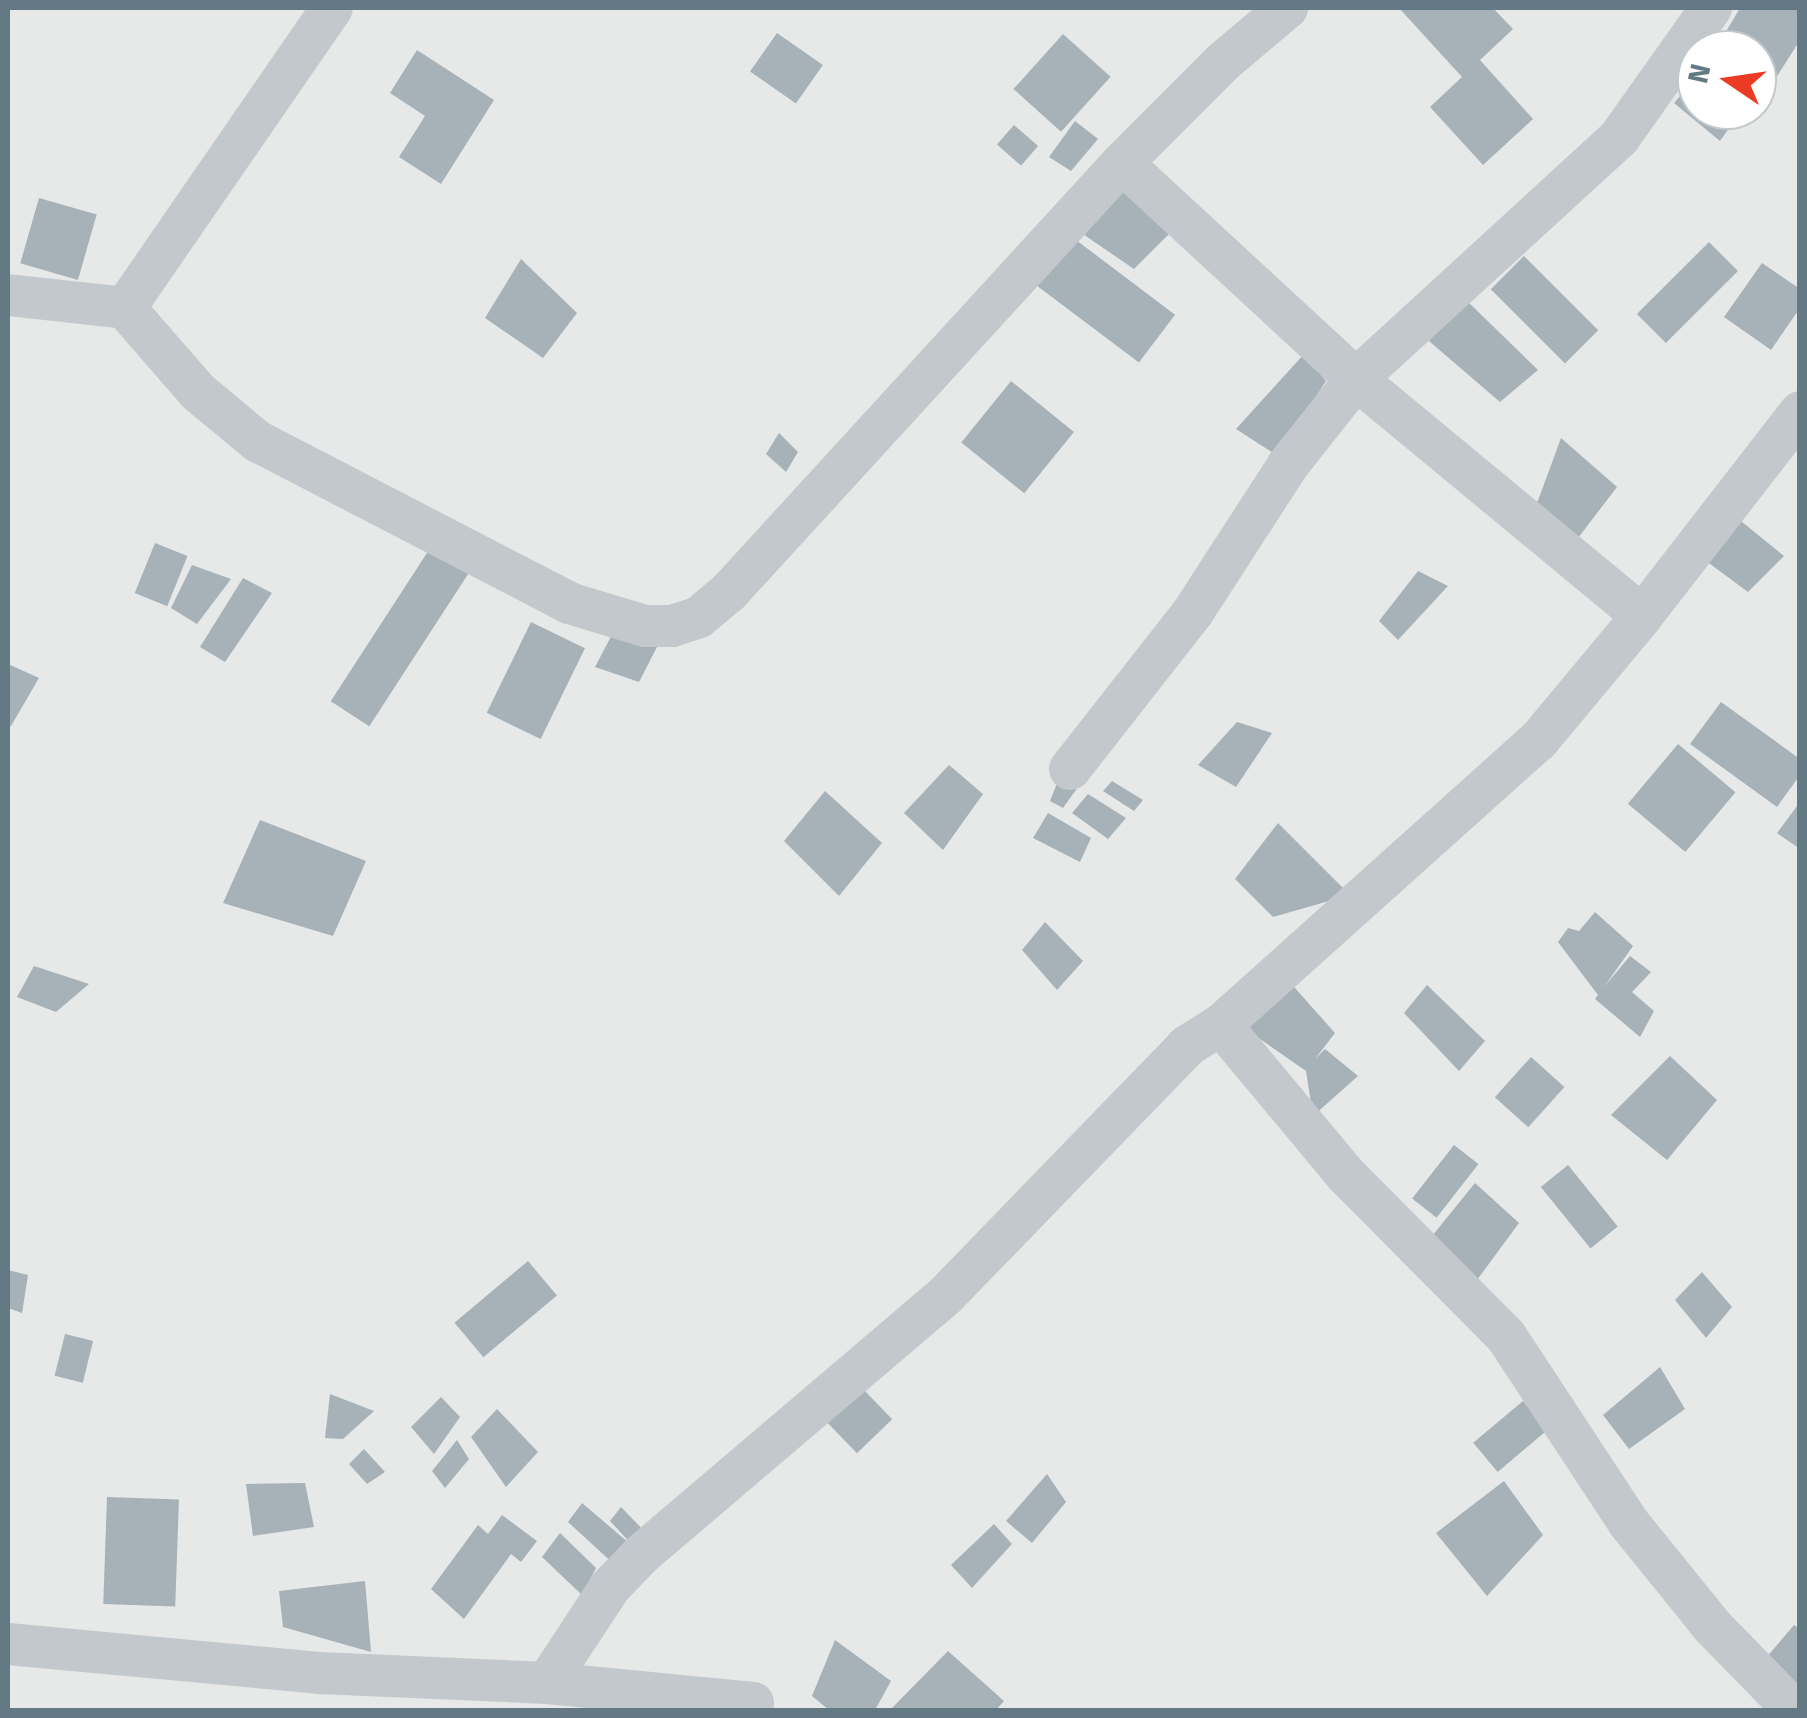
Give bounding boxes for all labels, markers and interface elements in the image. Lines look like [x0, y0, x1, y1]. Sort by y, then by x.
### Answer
north arrow [1677, 30, 1777, 130]
text: N [1681, 61, 1717, 86]

